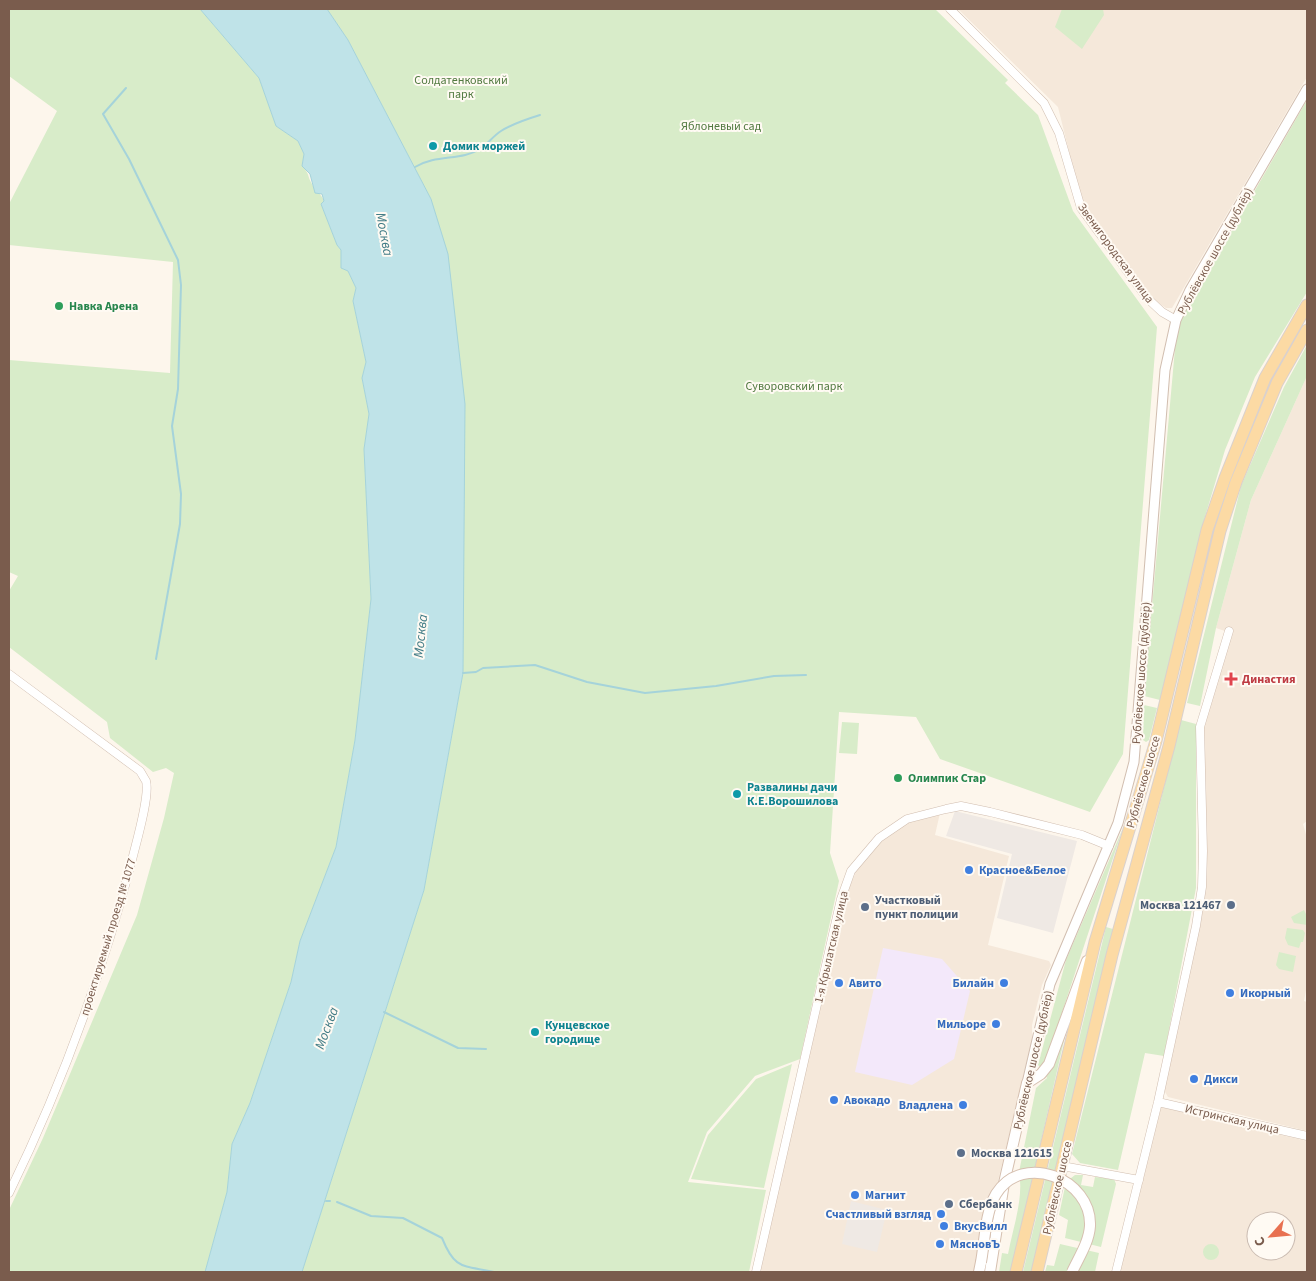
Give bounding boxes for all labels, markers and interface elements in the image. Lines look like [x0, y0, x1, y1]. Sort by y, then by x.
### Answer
park label: Солдатенковский парк [414, 72, 508, 103]
park label: Яблоневый сад [681, 118, 762, 135]
place label: Домик моржей [443, 138, 525, 155]
marker: Домик моржей [427, 140, 439, 152]
street label: Рублёвское шоссе (дублёр) [1173, 185, 1257, 318]
street label: Звенигородская улица [1073, 200, 1158, 307]
water label: Москва [370, 211, 398, 258]
place label: Навка Арена [69, 298, 138, 315]
marker: Навка Арена [53, 300, 65, 312]
park label: Суворовский парк [746, 378, 842, 395]
street label: Рублёвское шоссе (дублёр) [1128, 601, 1155, 745]
water label: Москва [409, 613, 433, 659]
place label: Династия [1242, 671, 1295, 688]
marker: Династия [1224, 672, 1238, 686]
street label: Рублёвское шоссе [1122, 734, 1165, 830]
place label: Олимпик Стар [908, 770, 986, 787]
marker: Олимпик Стар [892, 772, 904, 784]
place label: Развалины дачи К.Е.Ворошилова [747, 779, 838, 810]
marker: Развалины дачи К.Е.Ворошилова [731, 788, 743, 800]
street label: проектируемый проезд № 1077 [76, 856, 141, 1018]
place label: Красное&Белое [979, 862, 1066, 879]
marker: Красное&Белое [963, 864, 975, 876]
street label: 1-я Крылатская улица [810, 889, 853, 1005]
place label: Участковый пункт полиции [875, 892, 958, 923]
place label: Москва 121467 [1140, 897, 1221, 914]
marker: Москва 121467 [1225, 899, 1237, 911]
marker: Участковый пункт полиции [859, 901, 871, 913]
place label: Авито [848, 975, 882, 992]
place label: Билайн [953, 975, 994, 992]
marker: Авито [833, 977, 845, 989]
marker: Билайн [998, 977, 1010, 989]
place label: Икорный [1240, 985, 1291, 1002]
marker: Икорный [1224, 987, 1236, 999]
street label: Рублёвское шоссе (дублёр) [1009, 989, 1058, 1131]
water label: Москва [310, 1004, 344, 1052]
place label: Мильоре [937, 1016, 986, 1033]
place label: Кунцевское городище [545, 1017, 610, 1048]
marker: Мильоре [990, 1018, 1002, 1030]
marker: Кунцевское городище [529, 1026, 541, 1038]
place label: Дикси [1204, 1071, 1238, 1088]
marker: Дикси [1188, 1073, 1200, 1085]
place label: Авокадо [843, 1092, 891, 1109]
marker: Авокадо [828, 1094, 840, 1106]
place label: Владлена [899, 1097, 953, 1114]
marker: Владлена [957, 1099, 969, 1111]
street label: Истринская улица [1183, 1100, 1281, 1139]
street label: Рублёвское шоссе [1039, 1140, 1076, 1236]
place label: Москва 121615 [971, 1145, 1052, 1162]
marker: Москва 121615 [955, 1147, 967, 1159]
place label: Магнит [865, 1187, 906, 1204]
marker: Магнит [849, 1189, 861, 1201]
place label: Сбербанк [959, 1196, 1012, 1213]
marker: Сбербанк [943, 1198, 955, 1210]
place label: Счастливый взгляд [825, 1206, 931, 1223]
marker: Счастливый взгляд [935, 1208, 947, 1220]
north arrow [1246, 1211, 1296, 1261]
place label: ВкусВилл [954, 1218, 1008, 1235]
marker: ВкусВилл [938, 1220, 950, 1232]
text: С [1250, 1233, 1271, 1250]
place label: МясновЪ [950, 1236, 1000, 1253]
marker: МясновЪ [934, 1238, 946, 1250]

